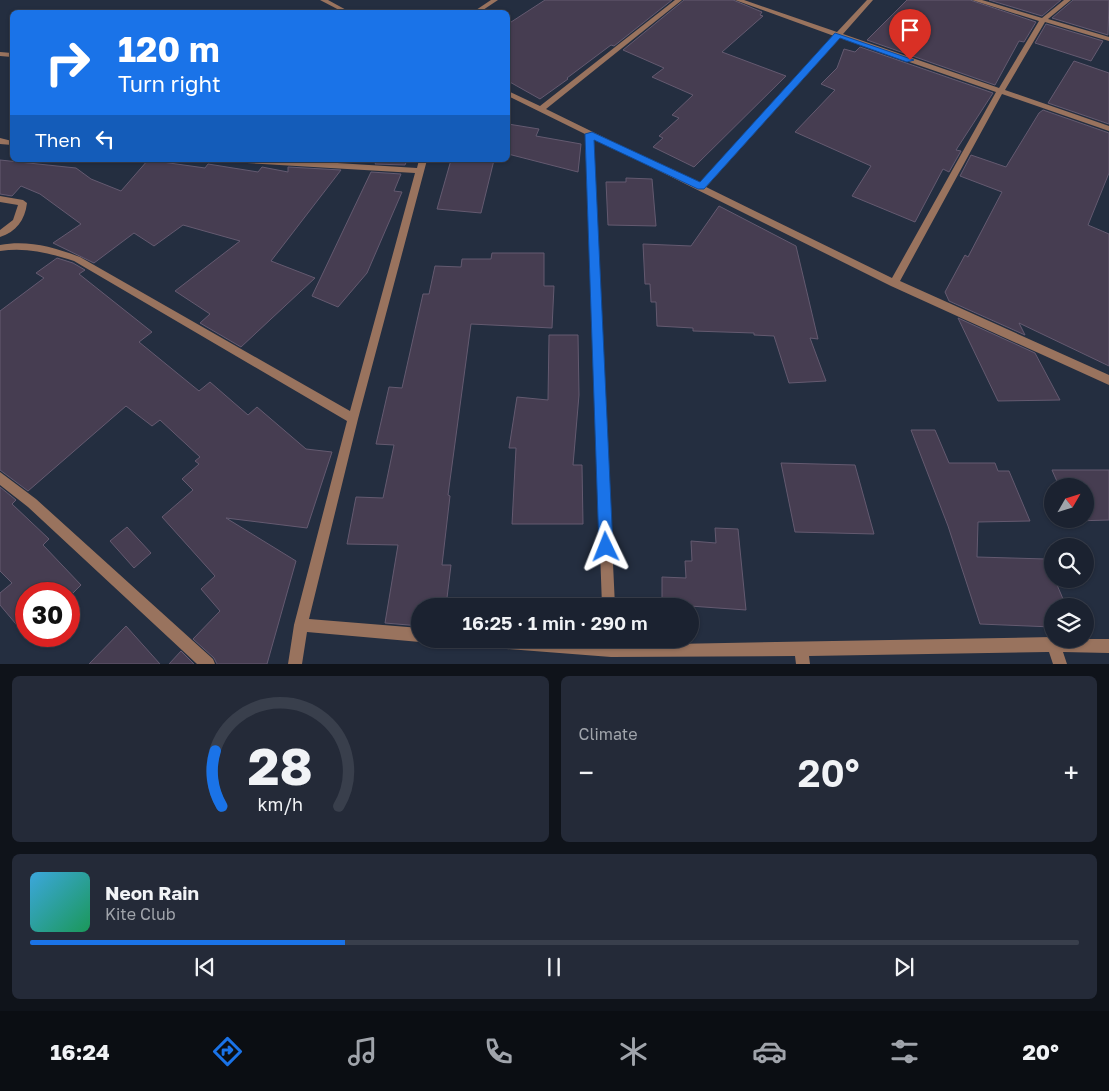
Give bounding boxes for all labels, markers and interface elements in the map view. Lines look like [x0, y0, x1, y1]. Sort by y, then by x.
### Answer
pin [889, 9, 931, 60]
icon: arrive [896, 16, 924, 44]
text: 120 m [118, 28, 220, 70]
icon: right [35, 30, 100, 95]
text: Turn right [118, 70, 221, 97]
icon: left [91, 125, 119, 153]
text: Then [35, 128, 81, 151]
north arrow [1044, 478, 1094, 528]
map controls [1044, 478, 1094, 648]
position arrow [579, 520, 631, 572]
button: search [1044, 538, 1094, 588]
speed limit sign: 30 [15, 582, 80, 647]
button: layers [1044, 598, 1094, 648]
text: 16:25 · 1 min · 290 m [462, 611, 648, 634]
text: Climate [579, 724, 638, 744]
text: 28 [248, 734, 313, 796]
text: 20° [798, 750, 860, 795]
text: − [579, 756, 594, 789]
text: + [1064, 756, 1079, 789]
text: km/h [258, 793, 303, 815]
text: Neon Rain [105, 881, 199, 904]
text: Kite Club [105, 904, 176, 924]
icon: previous [191, 953, 219, 981]
icon: pause [540, 953, 568, 981]
icon: next [890, 953, 918, 981]
icon: directions [210, 1034, 245, 1069]
icon: music [345, 1034, 380, 1069]
icon: phone [481, 1034, 516, 1069]
icon: climate [616, 1034, 651, 1069]
icon: car [752, 1034, 787, 1069]
icon: filters [887, 1034, 922, 1069]
text: 16:24 [50, 1038, 110, 1065]
text: 20° [1022, 1038, 1059, 1065]

